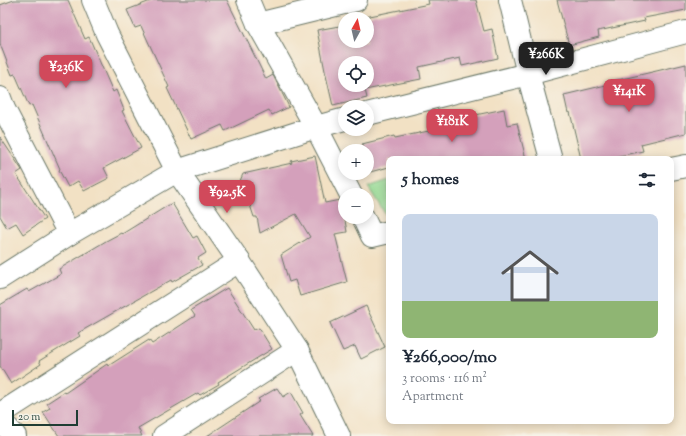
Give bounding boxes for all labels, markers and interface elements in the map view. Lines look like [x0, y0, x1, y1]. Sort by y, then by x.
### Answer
north arrow [338, 12, 374, 48]
map controls [338, 12, 374, 224]
pin: ¥266K [518, 42, 574, 76]
text: ¥266K [528, 46, 564, 64]
pin: ¥236K [38, 55, 94, 89]
button: locate [338, 56, 374, 92]
text: ¥236K [48, 59, 84, 77]
pin: ¥141K [601, 79, 657, 113]
text: ¥141K [612, 83, 646, 101]
button: layers [338, 100, 374, 136]
pin: ¥181K [424, 109, 480, 143]
text: ¥181K [435, 113, 469, 131]
button: + [338, 144, 374, 180]
text: 5 homes [402, 168, 459, 192]
icon: filters [636, 169, 658, 191]
pin: ¥92.5K [194, 180, 260, 214]
text: ¥92.5K [208, 184, 246, 202]
button: − [338, 188, 374, 224]
icon: home [494, 240, 566, 312]
text: ¥266,000/mo [402, 346, 497, 370]
text: 3 rooms · 116 m² [402, 370, 487, 388]
text: Apartment [402, 388, 463, 406]
scale bar [12, 408, 78, 427]
text: 20 m [18, 409, 40, 425]

